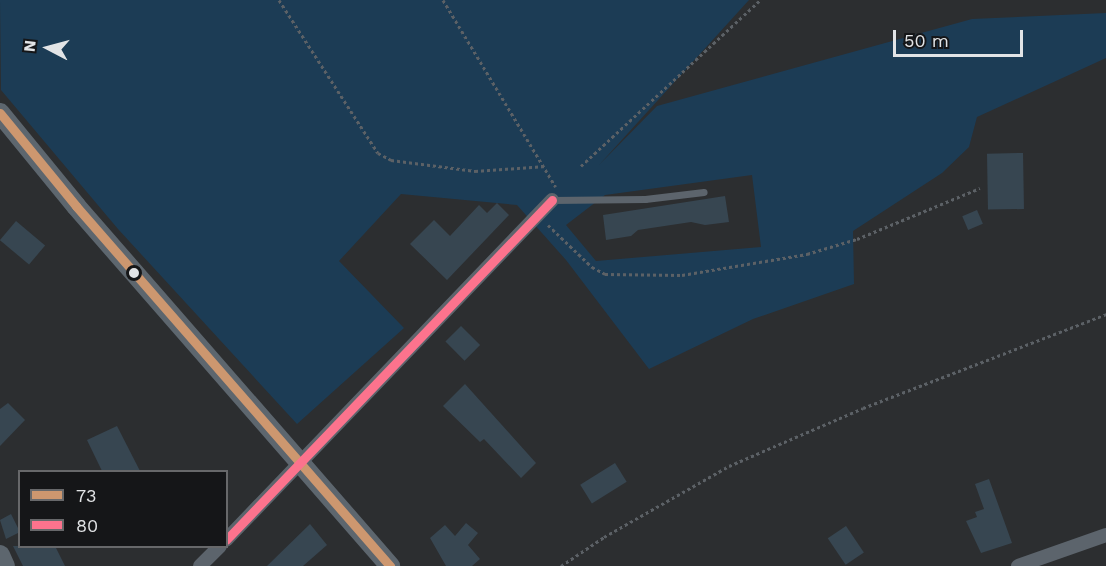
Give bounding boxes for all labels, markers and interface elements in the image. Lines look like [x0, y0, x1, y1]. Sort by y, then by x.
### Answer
north arrow [18, 18, 78, 78]
scale bar [896, 18, 1026, 56]
text: 50 m [904, 30, 949, 51]
text: N [20, 39, 40, 53]
unlabelled marker [128, 267, 140, 279]
legend [18, 470, 228, 548]
text: 73 [76, 485, 97, 506]
text: 80 [76, 515, 98, 536]

